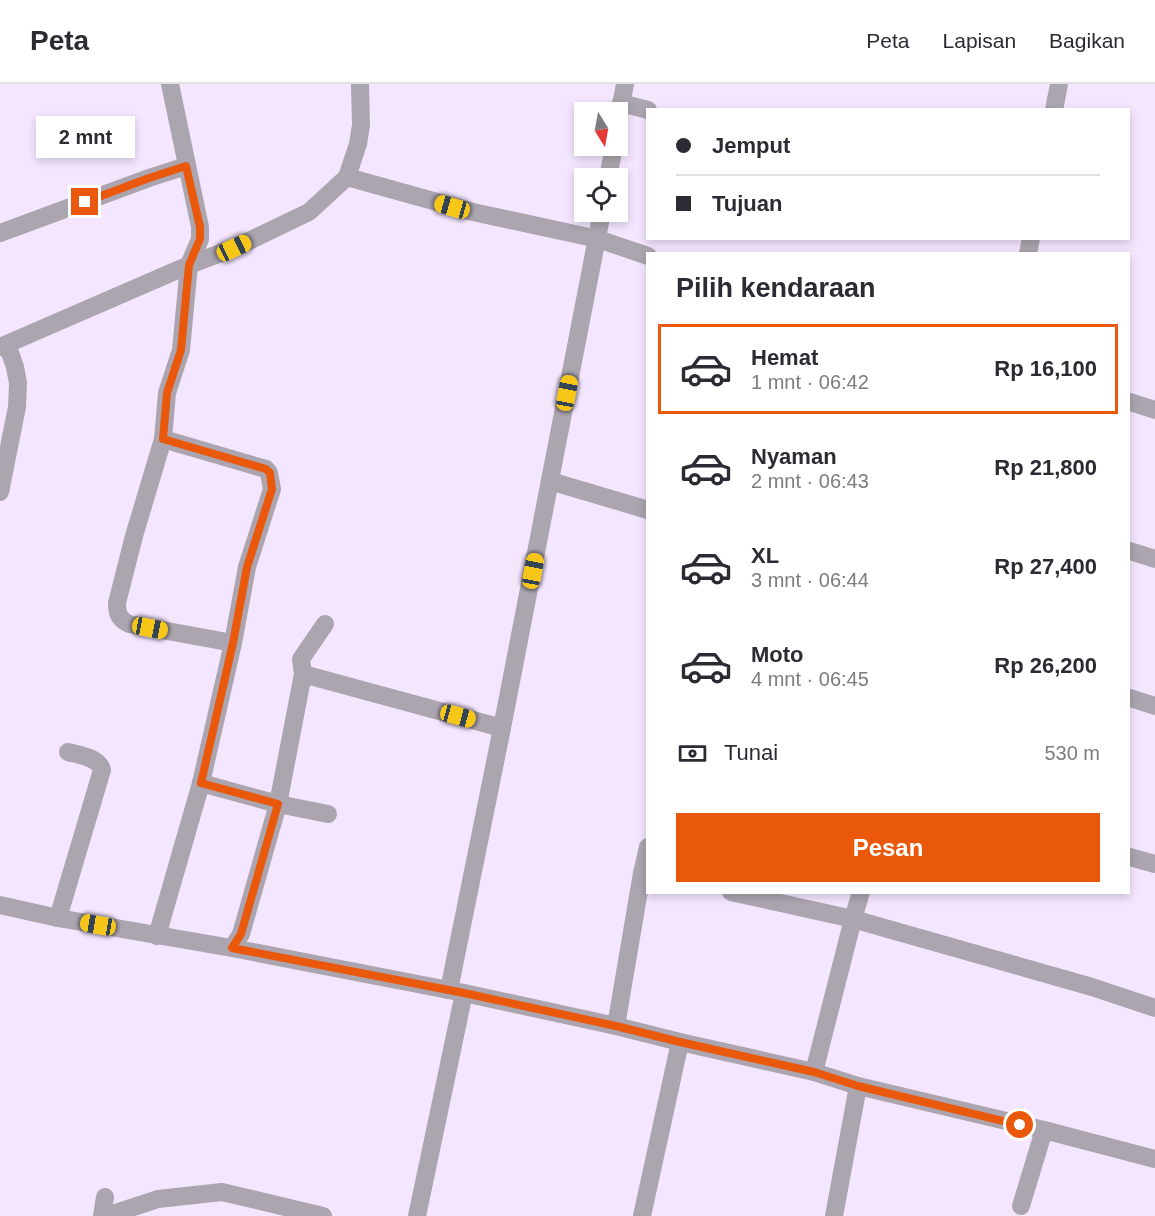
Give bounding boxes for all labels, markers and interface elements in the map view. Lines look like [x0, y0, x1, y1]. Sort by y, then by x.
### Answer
text: Peta [30, 25, 89, 56]
text: Peta [866, 29, 910, 52]
text: Lapisan [943, 29, 1016, 52]
text: Bagikan [1049, 29, 1125, 52]
north arrow [574, 102, 628, 156]
map controls [574, 102, 628, 222]
callout: 2 mnt [36, 115, 134, 157]
text: 2 mnt [59, 126, 112, 148]
text: Jemput [712, 133, 790, 158]
button: locate [574, 168, 628, 222]
route end [71, 188, 98, 215]
text: Tujuan [712, 191, 782, 216]
car [432, 193, 472, 221]
car [214, 232, 254, 264]
text: Pilih kendaraan [676, 273, 876, 303]
icon: car [679, 342, 733, 396]
text: Hemat [751, 345, 818, 370]
text: Rp 16,100 [994, 356, 1097, 381]
text: 1 mnt · 06:42 [751, 371, 869, 393]
car [555, 374, 579, 412]
icon: car [679, 441, 733, 495]
text: Nyaman [751, 444, 837, 469]
text: Rp 21,800 [994, 455, 1097, 480]
text: 2 mnt · 06:43 [751, 470, 869, 492]
icon: car [679, 540, 733, 594]
text: XL [751, 543, 779, 568]
car [521, 552, 545, 590]
text: Rp 27,400 [994, 554, 1097, 579]
text: 3 mnt · 06:44 [751, 569, 869, 591]
car [131, 616, 169, 640]
icon: car [679, 639, 733, 693]
text: Moto [751, 642, 804, 667]
text: Rp 26,200 [994, 653, 1097, 678]
text: 4 mnt · 06:45 [751, 668, 869, 690]
car [438, 703, 478, 729]
icon: cash [676, 737, 709, 770]
text: Tunai [724, 740, 778, 765]
text: 530 m [1044, 742, 1100, 764]
button: Pesan [676, 813, 1100, 882]
car [79, 913, 117, 937]
route start [1006, 1111, 1033, 1138]

